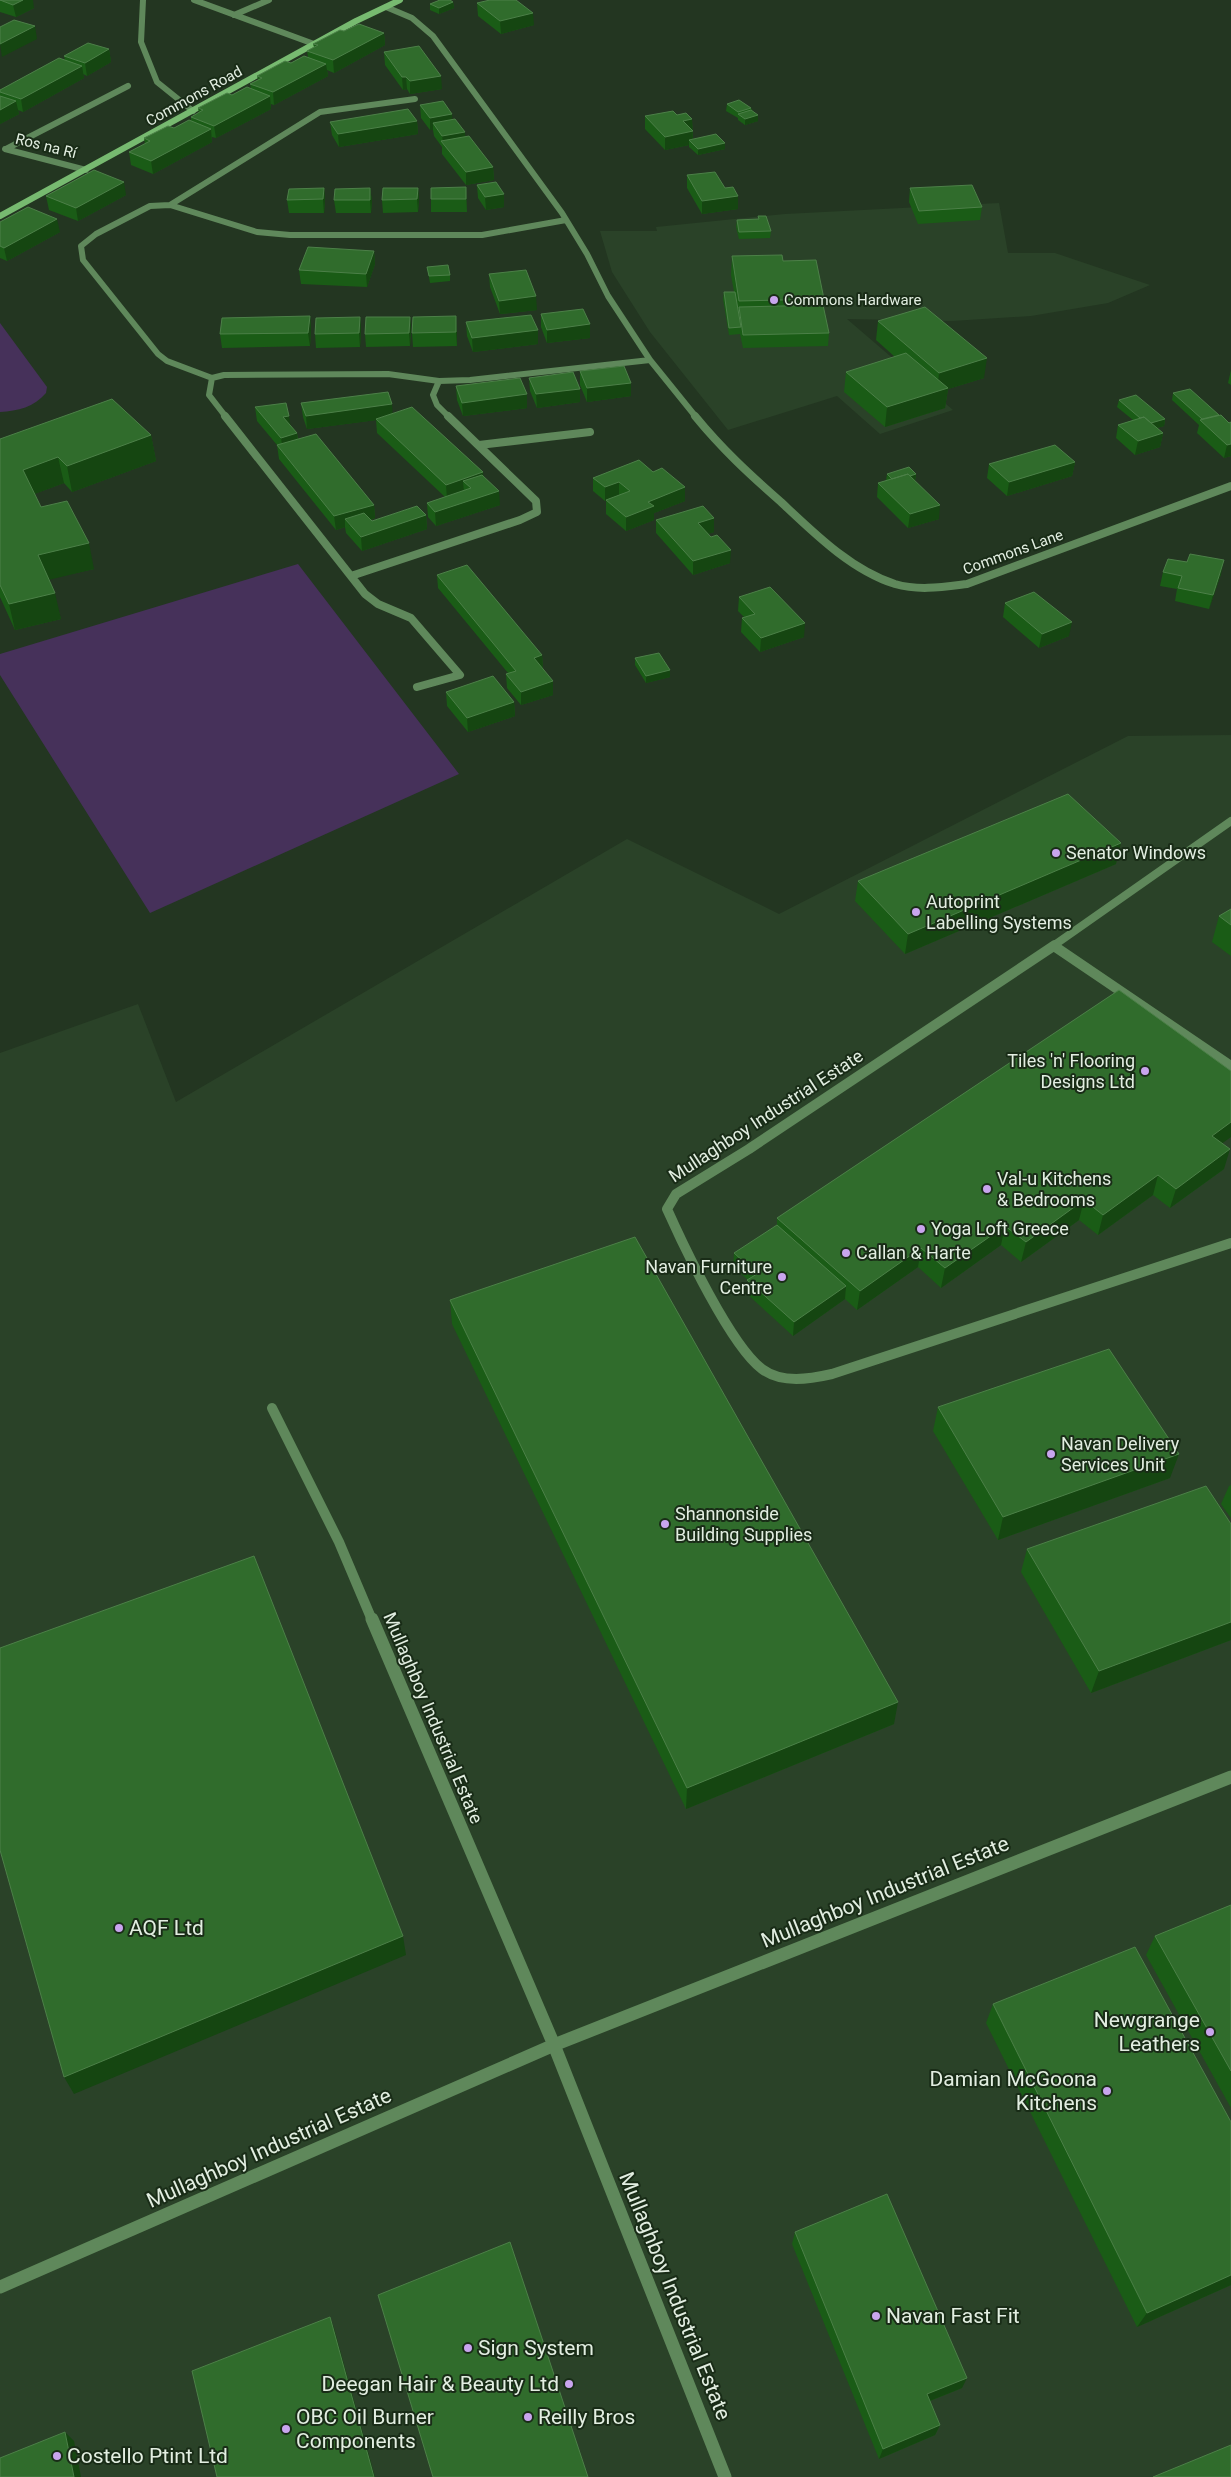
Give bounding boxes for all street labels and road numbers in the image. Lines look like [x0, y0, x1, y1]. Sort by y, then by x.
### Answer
street label: Commons Road [143, 62, 245, 130]
street label: Ros na Rí [14, 130, 80, 163]
street label: Commons Lane [960, 526, 1066, 578]
street label: Mullaghboy Industrial Estate [665, 1045, 867, 1186]
street label: Mullaghboy Industrial Estate [379, 1609, 488, 1827]
street label: Mullaghboy Industrial Estate [758, 1831, 1012, 1953]
street label: Mullaghboy Industrial Estate [143, 2083, 395, 2213]
street label: Mullaghboy Industrial Estate [614, 2169, 736, 2423]

